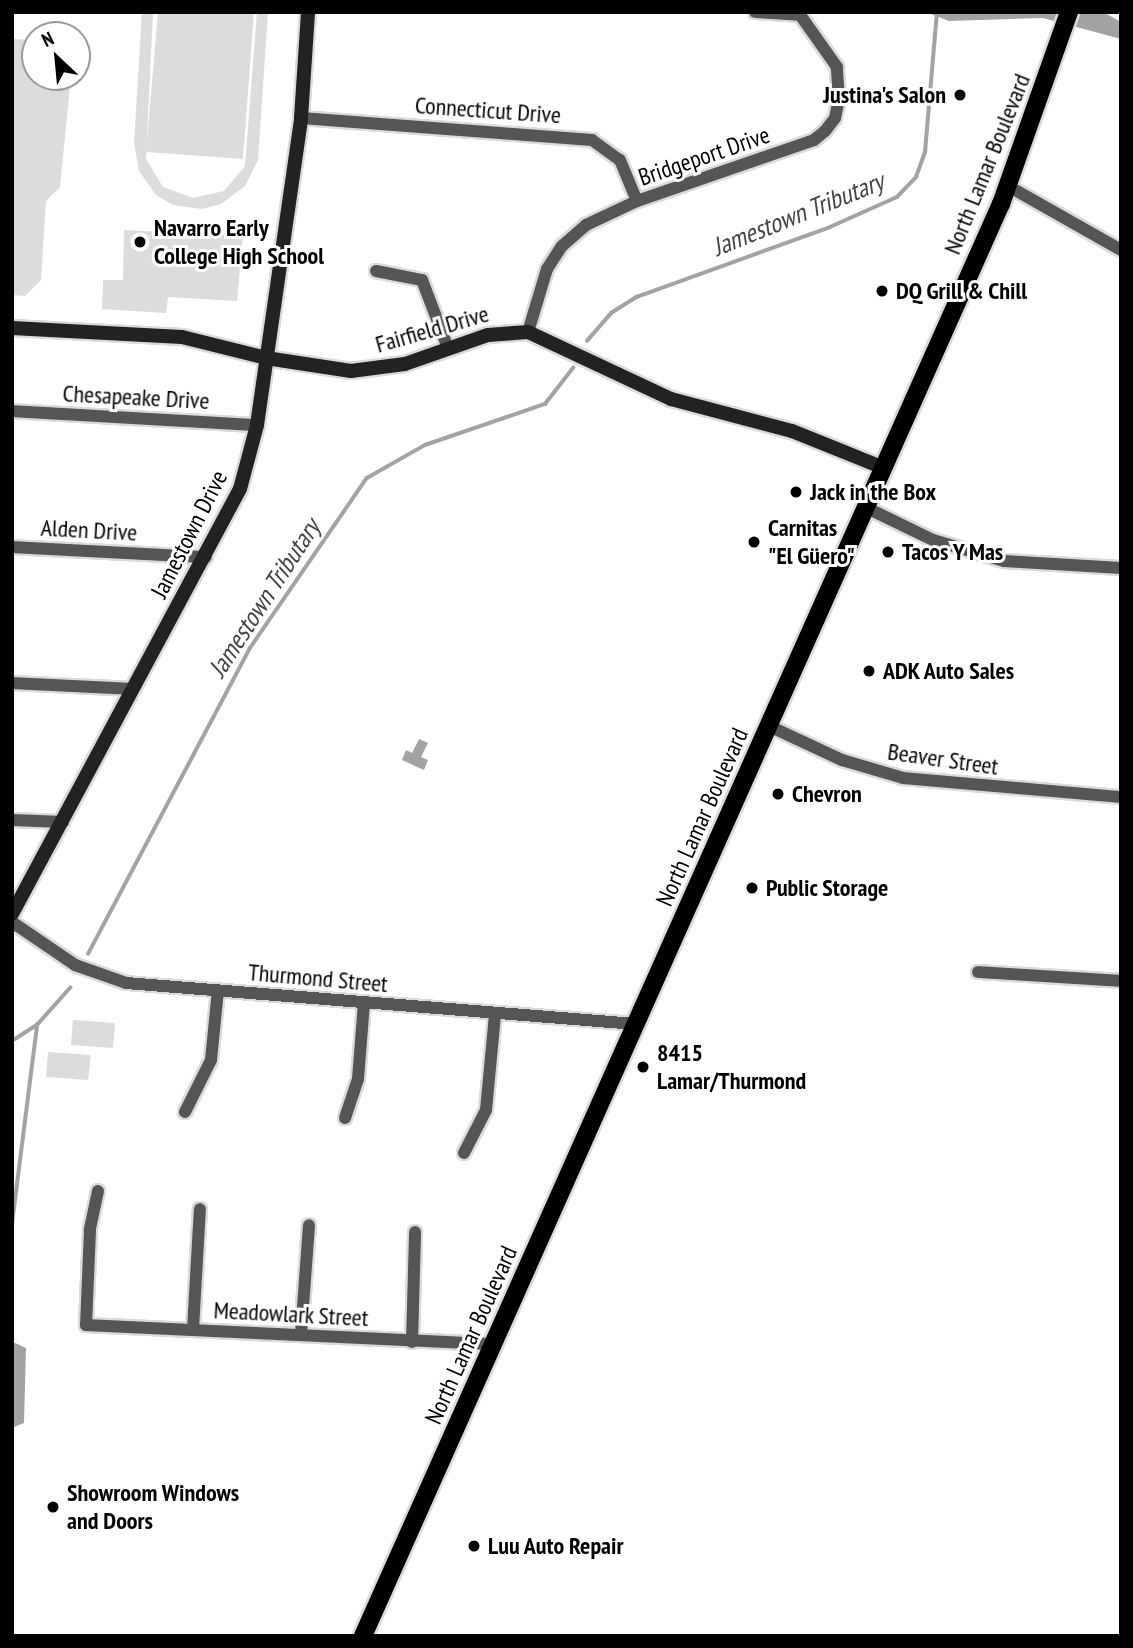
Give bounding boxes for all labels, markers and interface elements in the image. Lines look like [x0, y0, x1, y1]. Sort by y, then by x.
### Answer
north arrow [21, 21, 91, 91]
text: N [38, 26, 58, 52]
street label: North Lamar Boulevard [938, 70, 1036, 258]
place label: Justina's Salon [823, 81, 946, 109]
marker: Justina's Salon [952, 87, 968, 103]
street label: Connecticut Drive [414, 91, 562, 129]
street label: Bridgeport Drive [635, 120, 773, 192]
water label: Jamestown Tributary [708, 165, 888, 263]
place label: Navarro Early College High School [154, 214, 324, 270]
marker: Navarro Early College High School [132, 234, 148, 250]
place label: DQ Grill & Chill [896, 277, 1028, 305]
marker: DQ Grill & Chill [874, 283, 890, 299]
street label: Fairfield Drive [372, 299, 492, 359]
street label: Chesapeake Drive [62, 379, 210, 415]
street label: Jamestown Drive [145, 466, 233, 602]
place label: Jack in the Box [810, 478, 937, 506]
marker: Jack in the Box [788, 484, 804, 500]
street label: Alden Drive [40, 513, 138, 547]
water label: Jamestown Tributary [201, 513, 327, 683]
place label: Carnitas "El Güero" [768, 514, 855, 570]
marker: Carnitas "El Güero" [746, 534, 762, 550]
place label: Tacos Y Mas [902, 538, 1004, 566]
marker: Tacos Y Mas [880, 544, 896, 560]
place label: ADK Auto Sales [883, 657, 1016, 685]
marker: ADK Auto Sales [861, 663, 877, 679]
street label: North Lamar Boulevard [650, 724, 754, 910]
street label: Beaver Street [886, 737, 1000, 781]
place label: Chevron [792, 780, 862, 808]
marker: Chevron [770, 786, 786, 802]
place label: Public Storage [766, 874, 889, 902]
marker: Public Storage [744, 880, 760, 896]
street label: Thurmond Street [247, 958, 389, 998]
place label: 8415 Lamar/Thurmond [657, 1039, 806, 1095]
marker: 8415 Lamar/Thurmond [635, 1059, 651, 1075]
street label: North Lamar Boulevard [419, 1242, 523, 1428]
street label: Meadowlark Street [213, 1296, 369, 1332]
place label: Showroom Windows and Doors [67, 1479, 240, 1535]
marker: Showroom Windows and Doors [45, 1499, 61, 1515]
place label: Luu Auto Repair [488, 1532, 624, 1560]
marker: Luu Auto Repair [466, 1538, 482, 1554]

